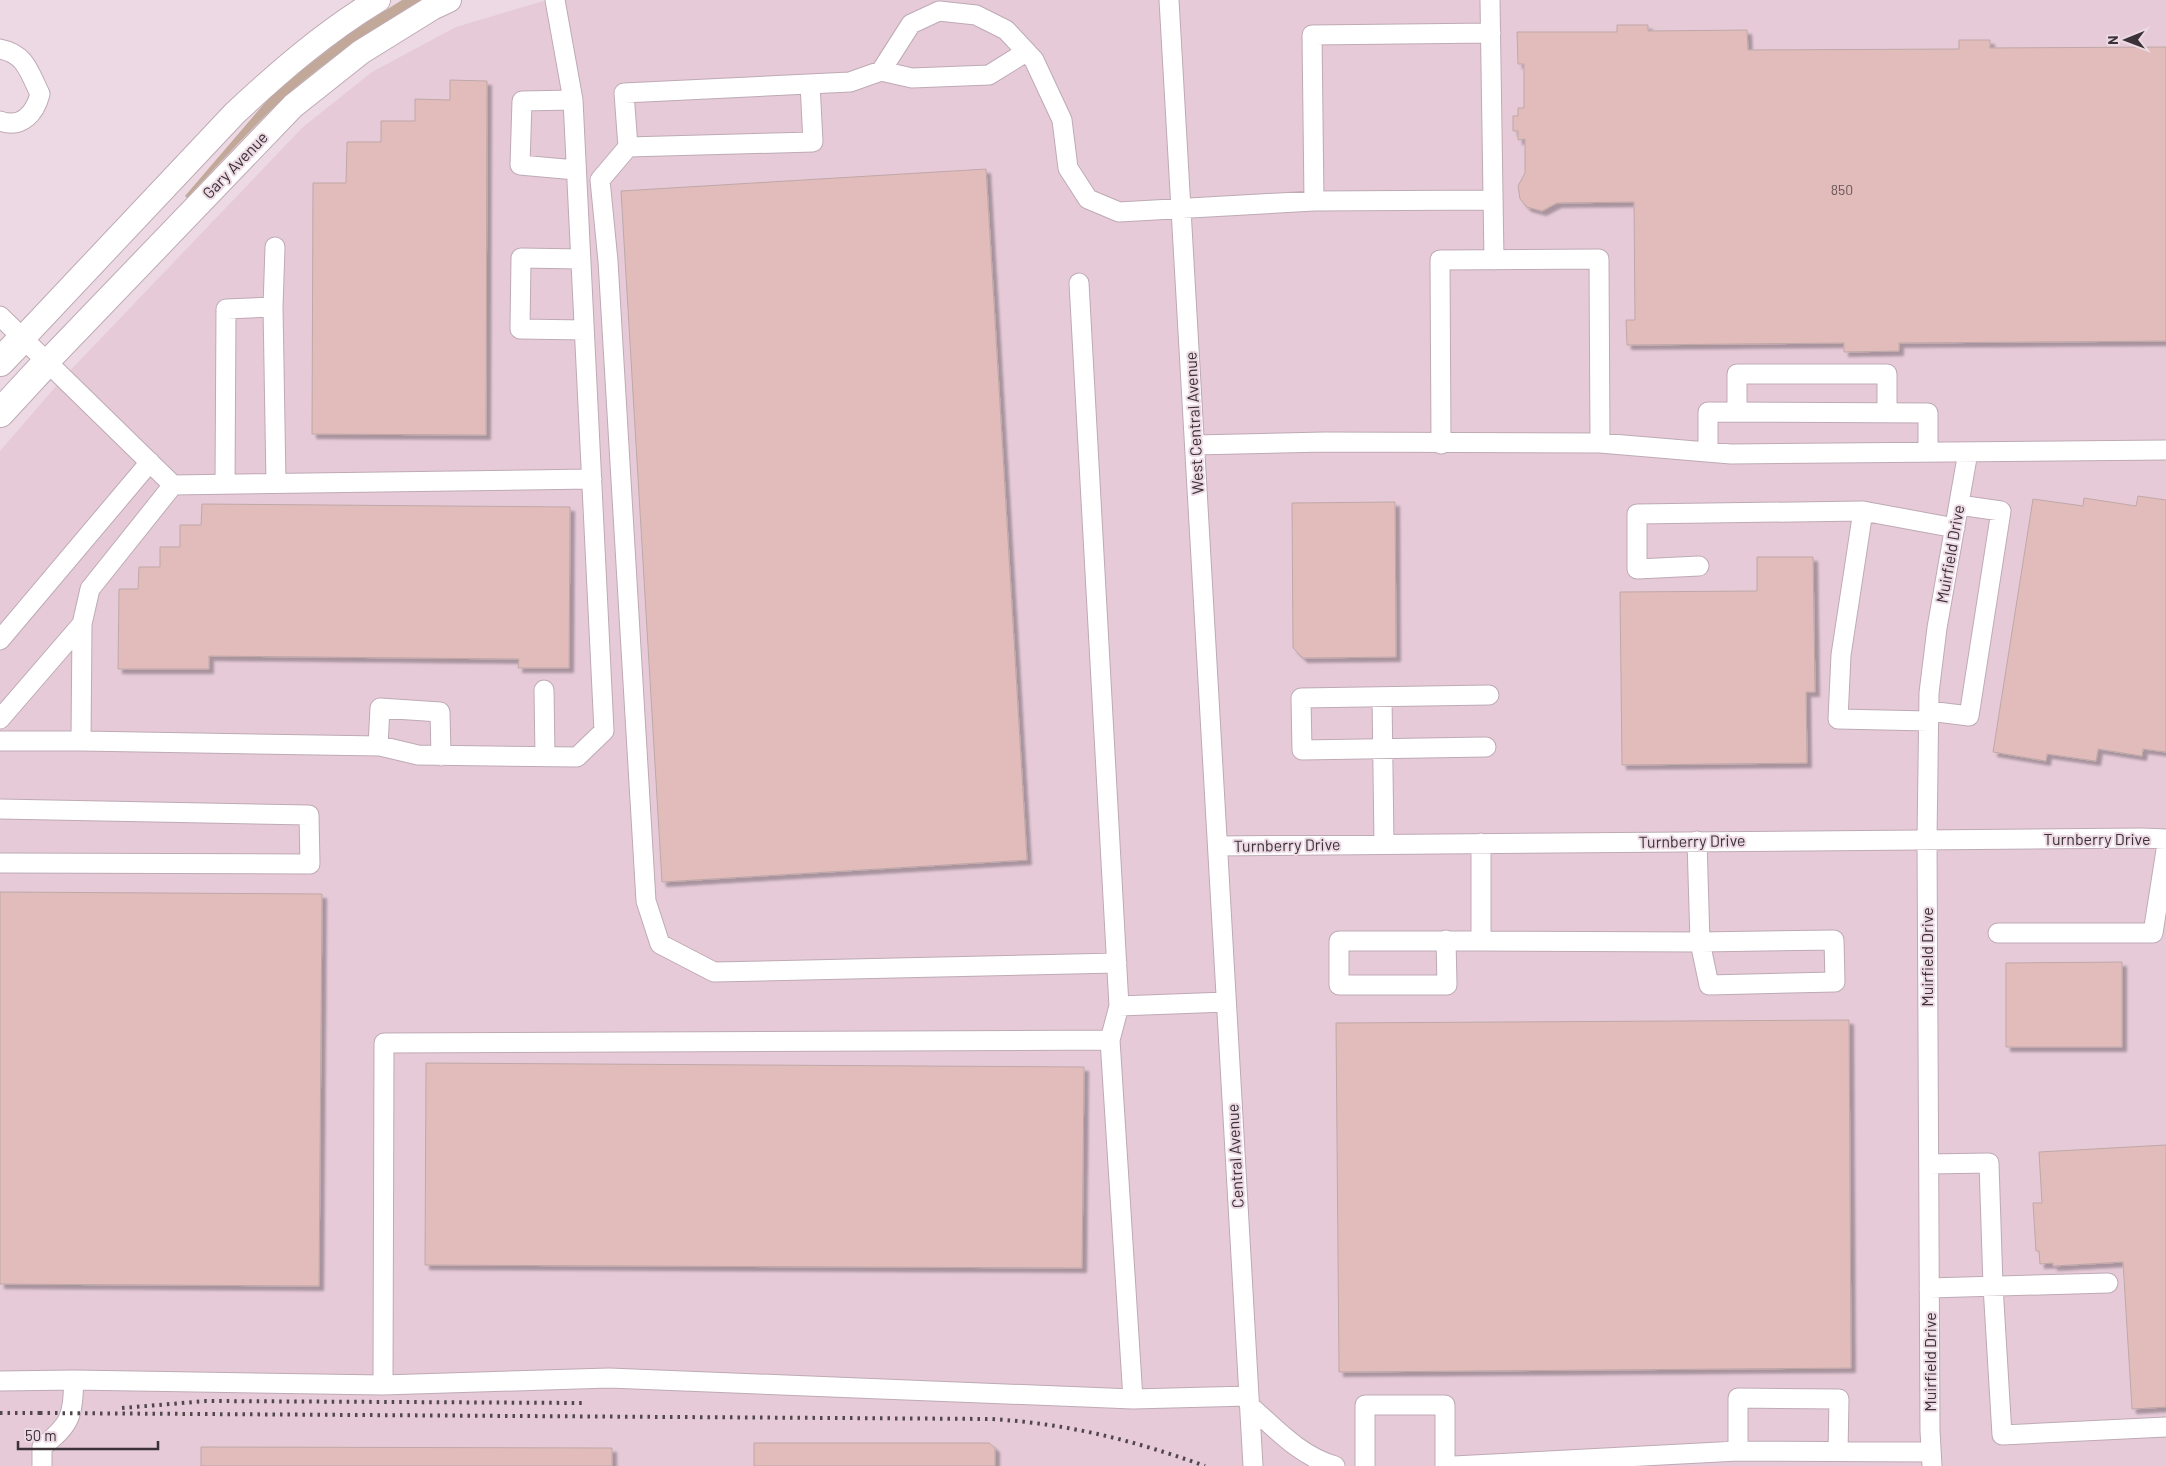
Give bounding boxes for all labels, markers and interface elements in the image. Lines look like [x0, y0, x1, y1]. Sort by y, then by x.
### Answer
north arrow [2101, 15, 2151, 65]
text: N [2104, 35, 2121, 45]
street label: Gary Avenue [198, 127, 271, 202]
house number: 850 [1831, 181, 1853, 198]
street label: West Central Avenue [1180, 351, 1207, 495]
street label: Muirfield Drive [1932, 503, 1968, 605]
street label: Turnberry Drive [2044, 829, 2150, 848]
street label: Turnberry Drive [1638, 830, 1746, 851]
street label: Turnberry Drive [1233, 834, 1341, 855]
street label: Muirfield Drive [1917, 907, 1936, 1007]
street label: Central Avenue [1222, 1103, 1247, 1209]
street label: Muirfield Drive [1920, 1312, 1939, 1412]
scale bar [18, 1418, 158, 1450]
text: 50 m [25, 1426, 57, 1444]

